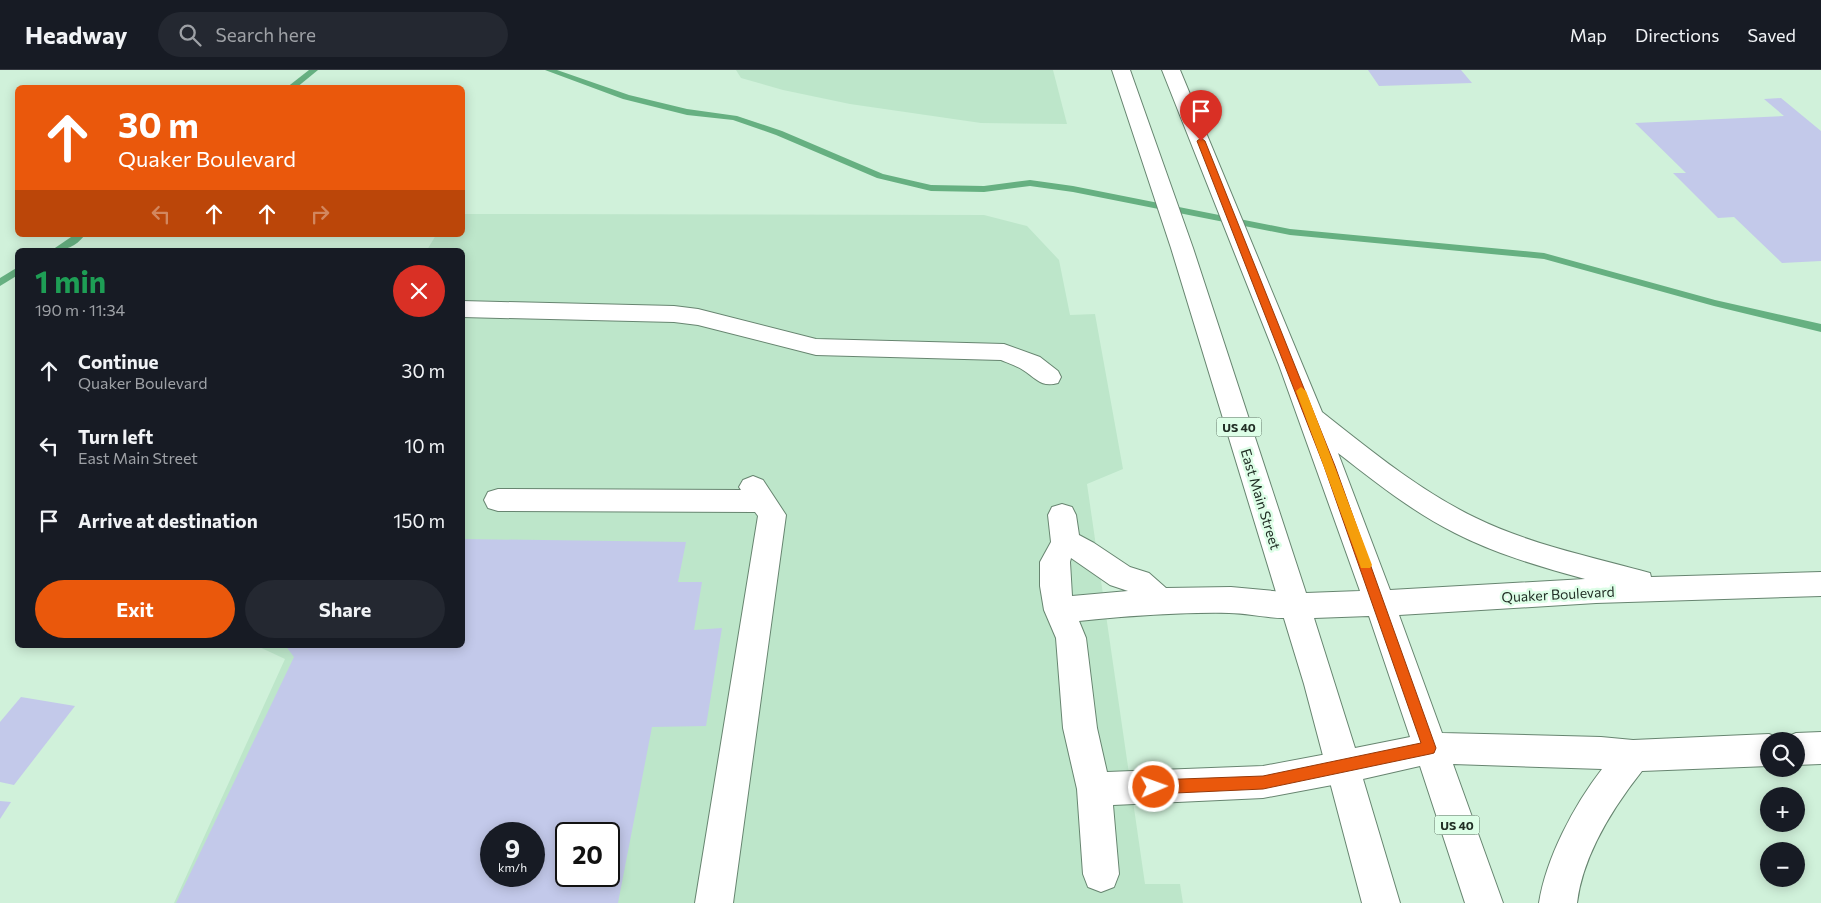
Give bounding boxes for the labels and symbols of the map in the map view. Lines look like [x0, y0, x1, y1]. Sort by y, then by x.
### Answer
pin [1180, 90, 1222, 141]
road number: US 40 [1216, 418, 1262, 437]
street label: East Main Street [1238, 446, 1285, 552]
street label: Quaker Boulevard [1501, 583, 1615, 605]
position arrow [1127, 760, 1179, 812]
road number: US 40 [1434, 816, 1480, 834]
speed limit sign: 20 [555, 822, 620, 887]

